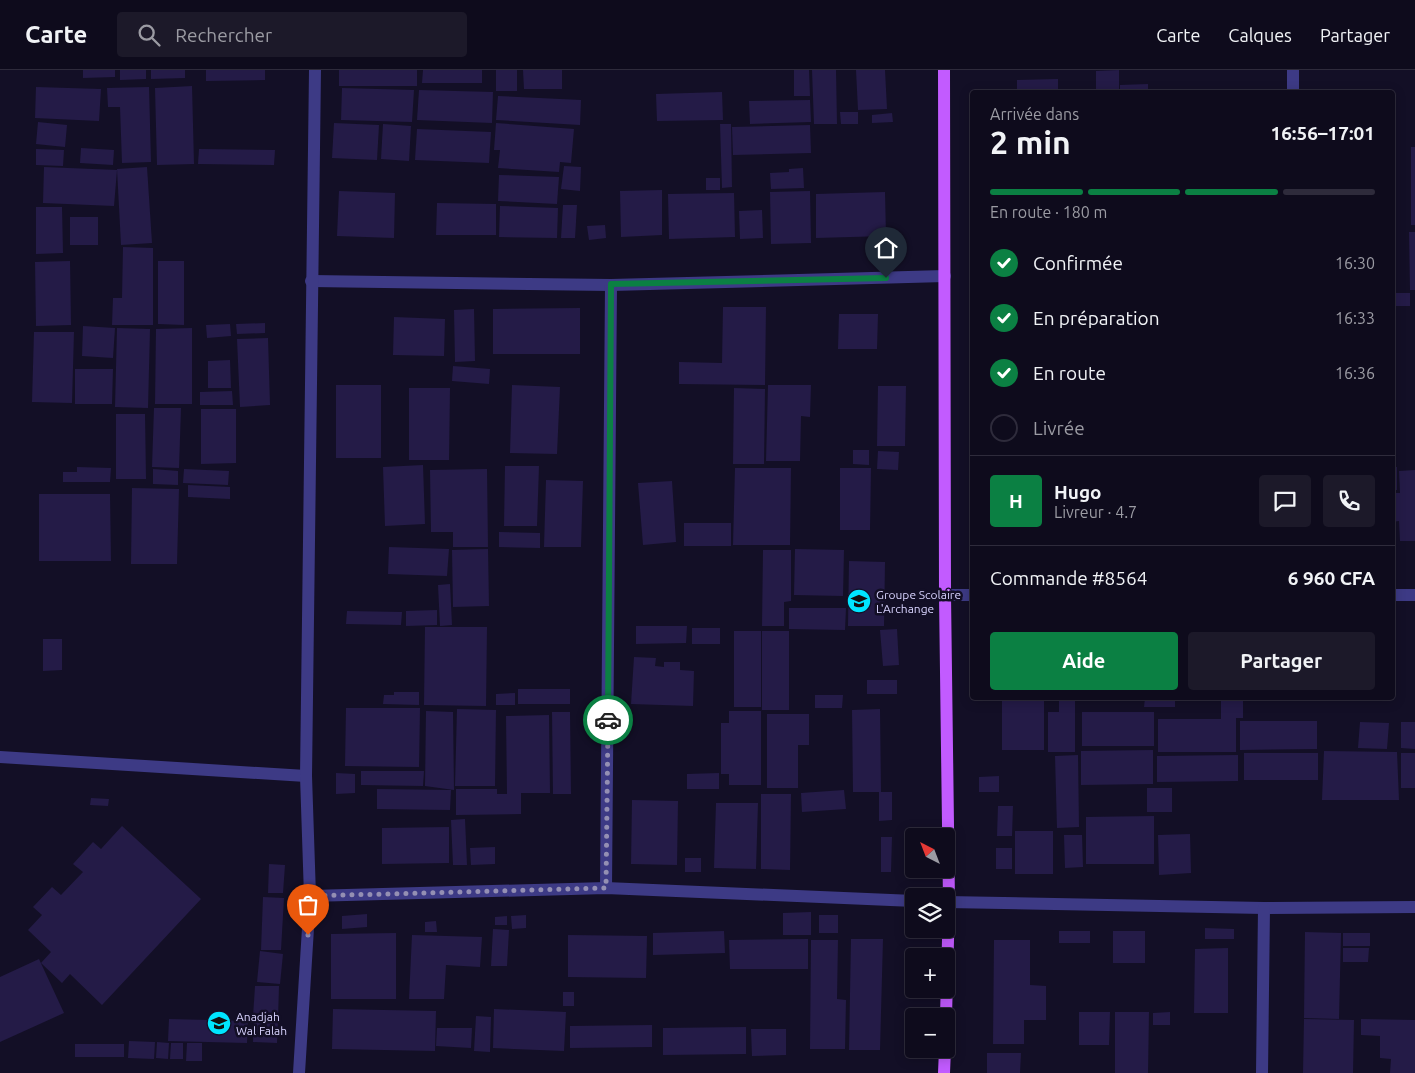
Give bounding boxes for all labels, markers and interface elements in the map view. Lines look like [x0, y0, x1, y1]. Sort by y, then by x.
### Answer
search box [117, 12, 467, 57]
text: Carte [25, 21, 87, 48]
icon: search [135, 21, 163, 49]
text: Rechercher [175, 24, 272, 46]
text: Carte [1156, 25, 1200, 45]
text: Calques [1228, 25, 1292, 45]
text: Partager [1320, 25, 1390, 45]
text: Arrivée dans [990, 105, 1079, 123]
text: 16:56–17:01 [1270, 122, 1375, 144]
text: 2 min [990, 124, 1071, 160]
text: En route · 180 m [990, 203, 1107, 221]
pin [865, 227, 907, 278]
icon: home [872, 234, 900, 262]
icon: check [990, 249, 1018, 277]
text: Confirmée [1033, 252, 1123, 274]
text: 16:30 [1335, 254, 1375, 272]
icon: check [990, 304, 1018, 332]
text: En préparation [1033, 307, 1160, 329]
text: 16:33 [1335, 309, 1375, 327]
icon: check [990, 359, 1018, 387]
text: En route [1033, 362, 1106, 384]
text: 16:36 [1335, 364, 1375, 382]
text: Livrée [1033, 417, 1085, 439]
button: chat [1259, 475, 1311, 527]
button: phone [1323, 475, 1375, 527]
text: Hugo [1054, 481, 1102, 503]
text: H [1009, 490, 1023, 512]
text: Livreur · 4.7 [1054, 503, 1137, 521]
text: Commande #8564 [990, 567, 1147, 589]
text: 6 960 CFA [1288, 567, 1375, 589]
school or university icon: Groupe Scolaire L'Archange [846, 588, 872, 614]
place label: Groupe Scolaire L'Archange [876, 588, 961, 615]
button: Aide [990, 632, 1178, 690]
button: Partager [1188, 632, 1375, 690]
courier [583, 695, 633, 745]
icon: car [594, 706, 622, 734]
north arrow [905, 828, 955, 878]
map controls [905, 828, 955, 1058]
pin [287, 884, 329, 935]
button: layers [905, 888, 955, 938]
icon: bag [294, 891, 322, 919]
button: + [905, 948, 955, 998]
button: − [905, 1008, 955, 1058]
school or university icon: Anadjah Wal Falah [206, 1010, 232, 1036]
place label: Anadjah Wal Falah [236, 1010, 287, 1037]

